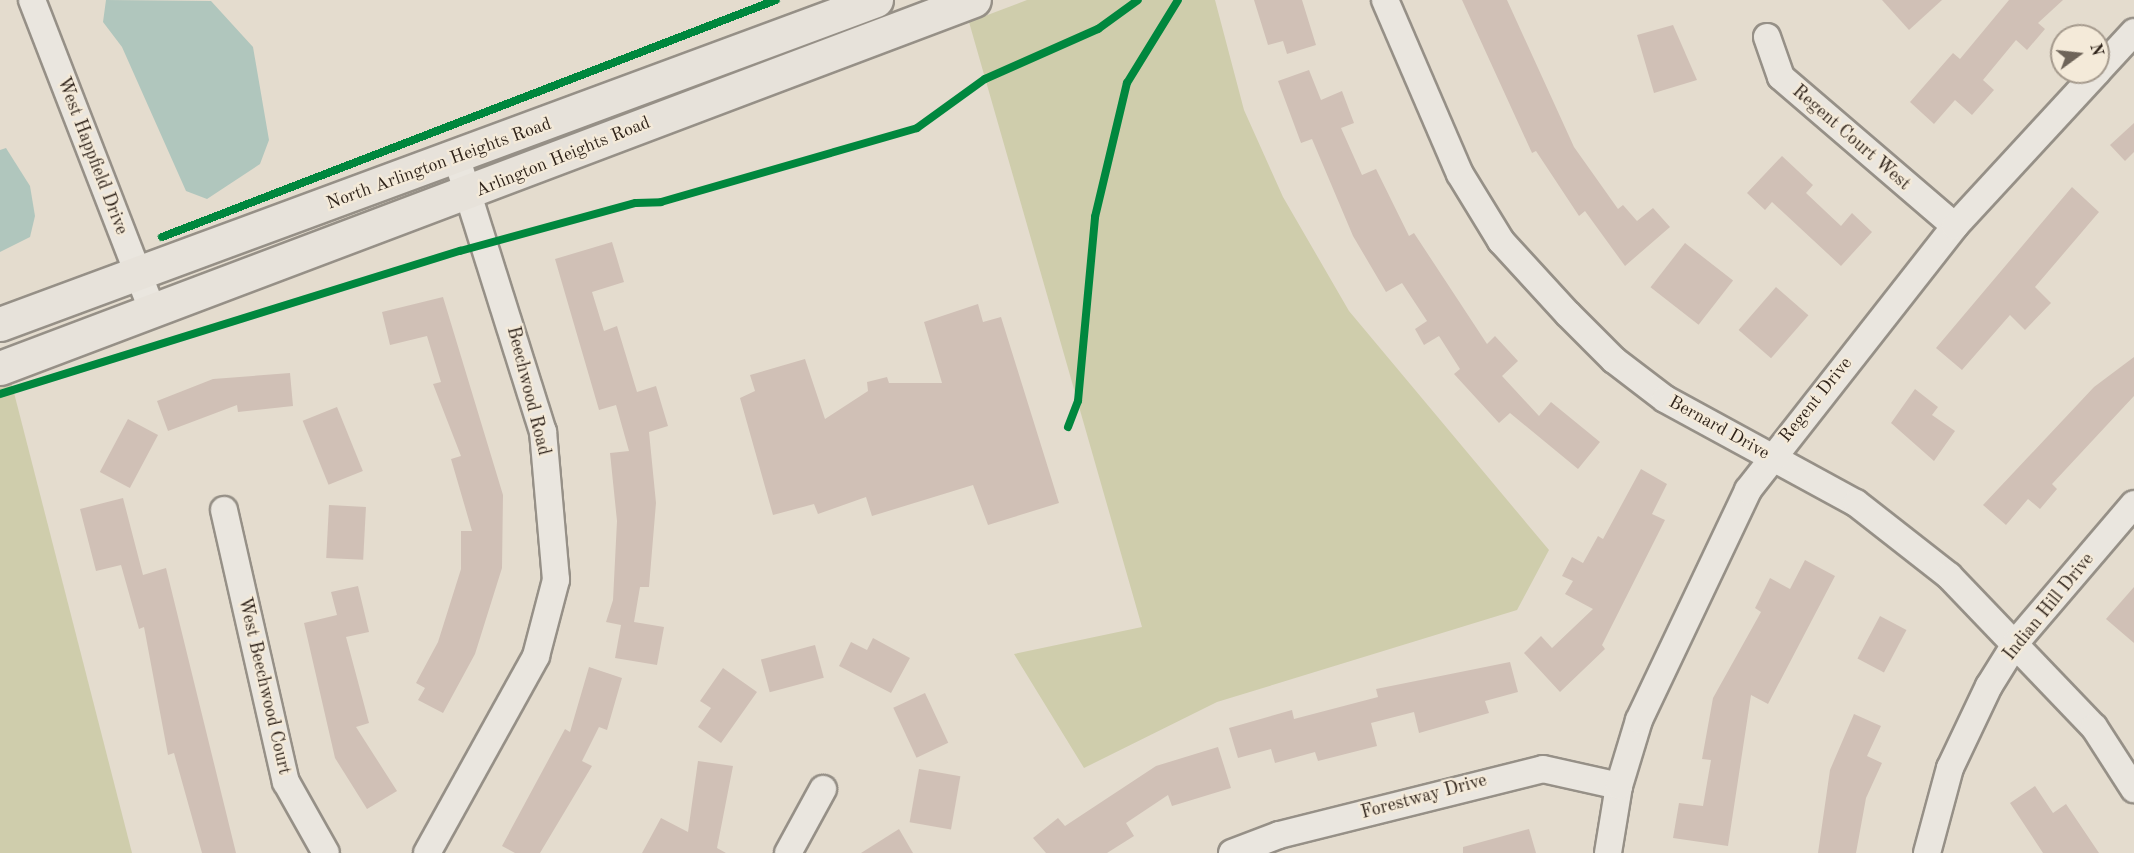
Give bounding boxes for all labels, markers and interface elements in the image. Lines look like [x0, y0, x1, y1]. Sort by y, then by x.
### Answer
north arrow [2050, 24, 2110, 84]
text: N [2086, 42, 2105, 58]
street label: West Happfield Drive [52, 74, 132, 238]
street label: Regent Court West [1788, 81, 1914, 195]
street label: Arlington Heights Road [473, 112, 653, 202]
street label: North Arlington Heights Road [324, 113, 554, 215]
street label: Beechwood Road [502, 324, 554, 458]
street label: Regent Drive [1775, 353, 1857, 447]
street label: Bernard Drive [1665, 391, 1773, 465]
street label: Indian Hill Drive [1999, 549, 2099, 665]
street label: West Beechwood Court [233, 595, 295, 777]
street label: Forestway Drive [1359, 770, 1489, 824]

